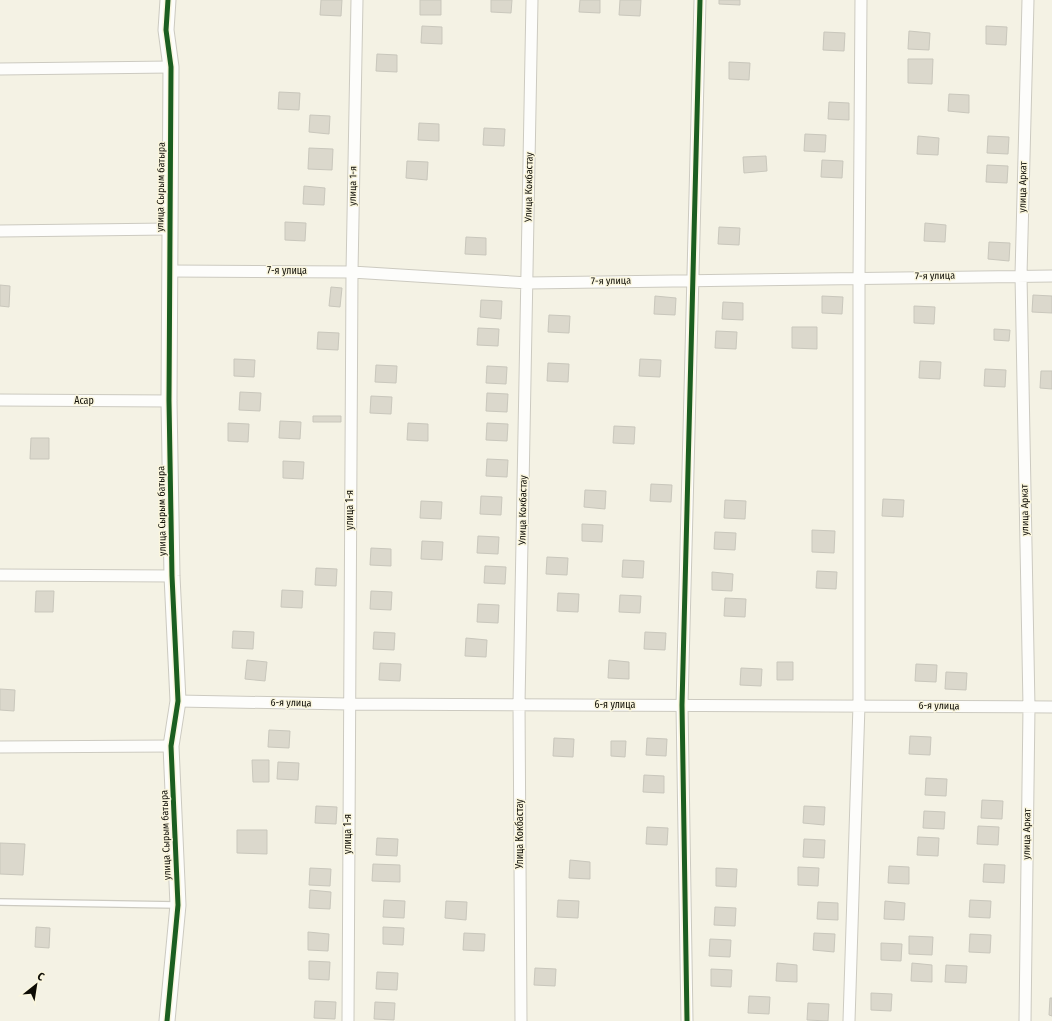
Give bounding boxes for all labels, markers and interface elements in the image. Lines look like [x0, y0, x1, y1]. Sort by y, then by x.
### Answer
street label: улица Сырым батыра [154, 142, 168, 232]
street label: Улица Кокбастау [522, 151, 536, 223]
street label: улица Аркат [1017, 160, 1029, 213]
street label: улица 1-я [347, 166, 359, 206]
street label: 7-я улица [267, 265, 307, 277]
street label: 7-я улица [915, 270, 955, 282]
street label: 7-я улица [591, 275, 631, 287]
street label: Асар [74, 395, 94, 407]
street label: улица Сырым батыра [155, 466, 169, 556]
street label: Улица Кокбастау [516, 474, 530, 546]
street label: улица Аркат [1019, 483, 1031, 536]
street label: улица 1-я [344, 490, 356, 530]
street label: 6-я улица [270, 697, 312, 709]
street label: 6-я улица [595, 699, 636, 711]
street label: 6-я улица [918, 700, 960, 712]
street label: улица Сырым батыра [158, 790, 174, 880]
street label: Улица Кокбастау [514, 799, 526, 870]
street label: улица Аркат [1021, 807, 1033, 860]
street label: улица 1-я [342, 814, 354, 854]
north arrow [16, 965, 56, 1005]
text: С [35, 970, 47, 984]

